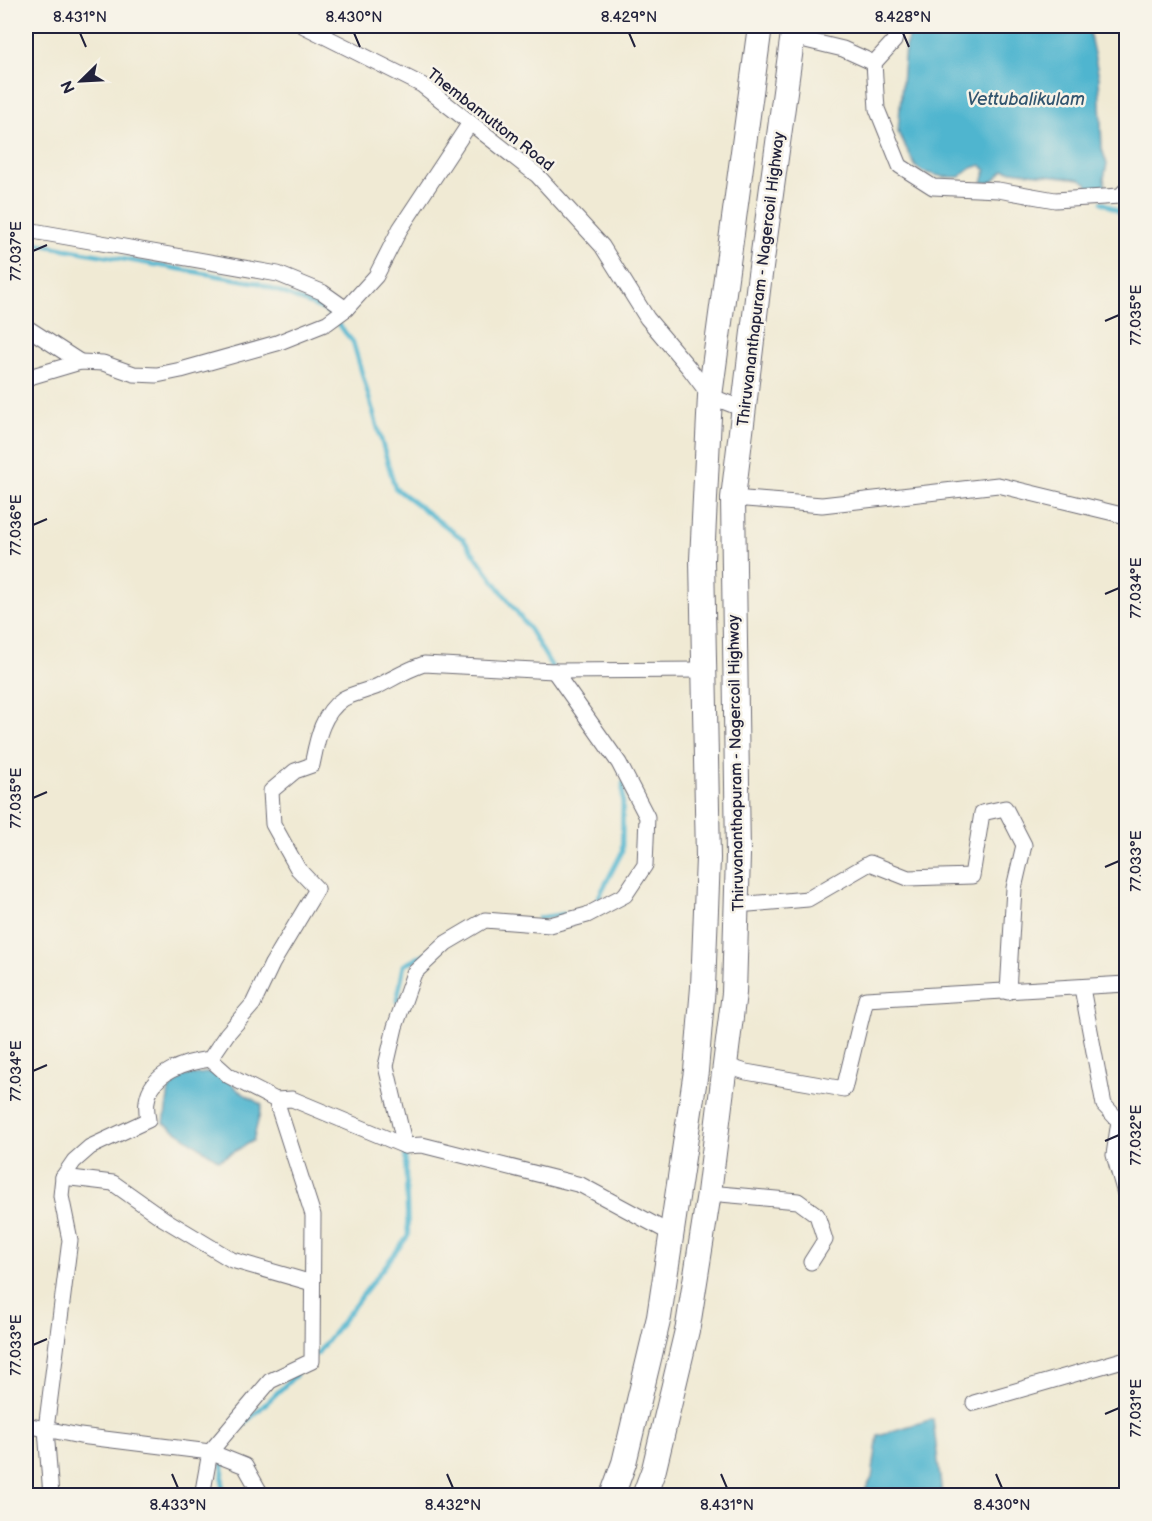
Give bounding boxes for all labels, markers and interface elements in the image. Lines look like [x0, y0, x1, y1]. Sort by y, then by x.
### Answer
text: 8.431°N [53, 8, 107, 27]
text: 8.430°N [325, 8, 383, 27]
text: 8.429°N [601, 8, 657, 27]
text: 8.428°N [875, 8, 931, 27]
north arrow [51, 51, 111, 111]
street label: Thembamuttom Road [423, 65, 557, 176]
text: N [58, 77, 80, 96]
water label: Vettubalikulam [967, 89, 1085, 110]
street label: Thiruvananthapuram - Nagercoil Highway [734, 130, 789, 428]
text: 77.037°E [7, 221, 26, 281]
text: 77.035°E [1127, 284, 1146, 345]
text: 77.036°E [7, 494, 26, 556]
text: 77.034°E [1127, 557, 1146, 619]
street label: Thiruvananthapuram - Nagercoil Highway [724, 614, 749, 912]
text: 77.035°E [7, 767, 26, 828]
text: 77.033°E [1127, 830, 1146, 892]
text: 77.034°E [7, 1040, 26, 1102]
text: 77.032°E [1127, 1104, 1146, 1165]
text: 77.033°E [7, 1314, 26, 1376]
text: 77.031°E [1127, 1379, 1146, 1437]
text: 8.433°N [149, 1496, 207, 1515]
text: 8.432°N [425, 1496, 481, 1515]
text: 8.431°N [700, 1496, 754, 1515]
text: 8.430°N [973, 1496, 1031, 1515]

